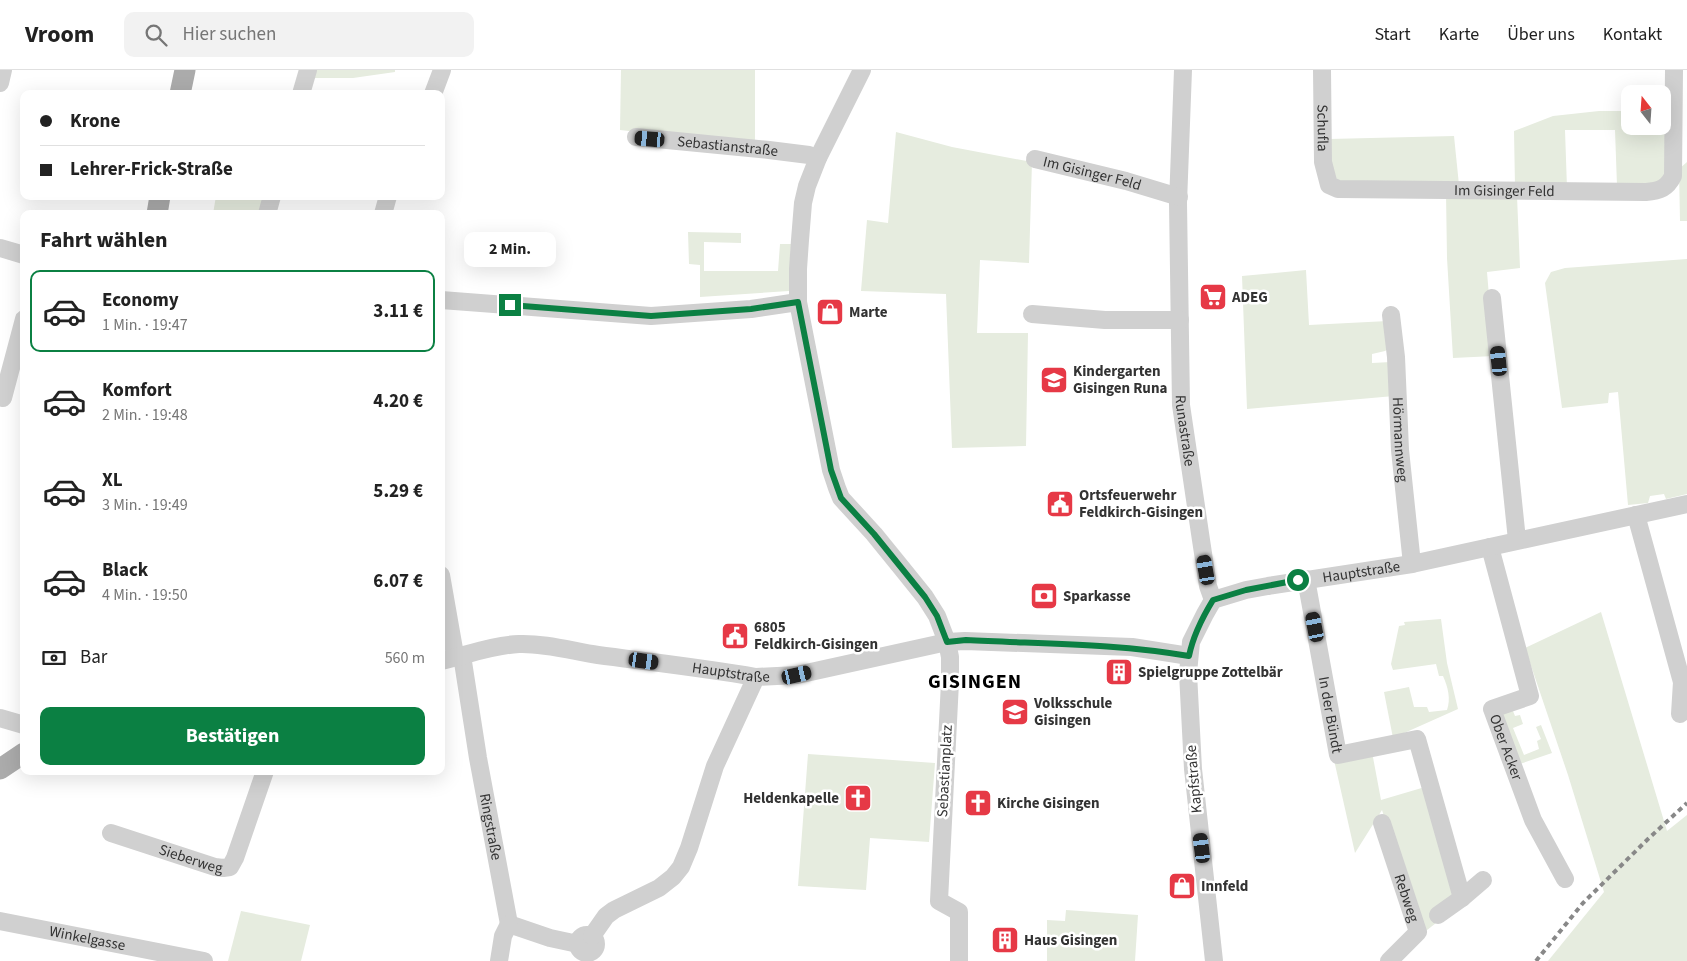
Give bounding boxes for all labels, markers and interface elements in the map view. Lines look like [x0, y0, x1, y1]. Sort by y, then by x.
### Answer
search box [124, 12, 474, 57]
text: Vroom [25, 17, 94, 52]
icon: search [142, 21, 170, 49]
text: Hier suchen [182, 21, 276, 48]
text: Start [1374, 22, 1411, 47]
text: Karte [1439, 22, 1479, 47]
text: Über uns [1507, 22, 1575, 47]
text: Kontakt [1603, 22, 1662, 47]
north arrow [1621, 85, 1671, 135]
map controls [1621, 85, 1671, 135]
street label: Schufla [1312, 104, 1333, 152]
text: Krone [70, 108, 120, 135]
car [634, 130, 665, 148]
street label: Sebastianstraße [676, 131, 779, 162]
street label: Im Gisinger Feld [1041, 151, 1144, 196]
text: Lehrer-Frick-Straße [70, 156, 233, 183]
street label: Im Gisinger Feld [1454, 180, 1555, 202]
text: Fahrt wählen [40, 224, 168, 256]
callout: 2 Min. [464, 232, 556, 268]
text: 2 Min. [489, 238, 531, 260]
supermarket icon: ADEG [1198, 282, 1228, 312]
text: Economy [102, 287, 179, 314]
place label: ADEG [1231, 287, 1268, 308]
icon: car [42, 289, 87, 334]
route end [499, 294, 521, 316]
shop icon: Marte [815, 297, 845, 327]
text: 3.11 € [373, 298, 423, 325]
place label: Marte [849, 302, 888, 323]
text: 1 Min. · 19:47 [102, 314, 188, 336]
car [1489, 345, 1508, 377]
place label: Kindergarten Gisingen Runa [1073, 361, 1167, 399]
school or university icon: Kindergarten Gisingen Runa [1039, 365, 1069, 395]
text: Komfort [102, 377, 172, 404]
icon: car [42, 379, 87, 424]
text: 4.20 € [373, 388, 423, 415]
street label: Runastraße [1170, 395, 1200, 468]
street label: Hörmannweg [1387, 397, 1414, 484]
text: 2 Min. · 19:48 [102, 404, 188, 426]
text: XL [102, 467, 123, 494]
icon: car [42, 469, 87, 514]
text: 5.29 € [373, 478, 423, 505]
place label: Ortsfeuerwehr Feldkirch-Gisingen [1079, 485, 1203, 523]
public building icon: Ortsfeuerwehr Feldkirch-Gisingen [1045, 489, 1075, 519]
text: 3 Min. · 19:49 [102, 494, 188, 516]
car [1196, 554, 1215, 586]
street label: Hauptstraße [1321, 555, 1401, 588]
text: Black [102, 557, 148, 584]
icon: car [42, 559, 87, 604]
text: 6.07 € [373, 568, 423, 595]
route start [1287, 569, 1309, 591]
bank icon: Sparkasse [1029, 581, 1059, 611]
text: 4 Min. · 19:50 [102, 584, 188, 606]
place label: Sparkasse [1063, 586, 1131, 607]
car [1304, 611, 1325, 643]
place label: 6805 Feldkirch-Gisingen [754, 617, 878, 655]
public building icon: 6805 Feldkirch-Gisingen [720, 621, 750, 651]
icon: cash [40, 644, 68, 672]
text: Bar [80, 644, 107, 671]
text: 560 m [385, 647, 425, 669]
car [628, 651, 659, 671]
street label: Hauptstraße [691, 657, 770, 688]
building icon: Spielgruppe Zottelbär [1104, 657, 1134, 687]
place label: Spielgruppe Zottelbär [1138, 662, 1283, 683]
car [780, 664, 813, 686]
district label: GISINGEN [928, 668, 1022, 696]
street label: In der Bündt [1313, 675, 1348, 755]
place label: Volksschule Gisingen [1033, 693, 1113, 731]
school or university icon: Volksschule Gisingen [1000, 697, 1030, 727]
button: Bestätigen [40, 707, 425, 765]
street label: Ober Acker [1484, 711, 1528, 784]
street label: Sebastianplatz [932, 724, 958, 818]
street label: Kapfstraße [1181, 744, 1207, 814]
church icon: Heldenkapelle [843, 783, 873, 813]
place label: Heldenkapelle [743, 788, 839, 809]
church icon: Kirche Gisingen [963, 788, 993, 818]
street label: Ringstraße [474, 792, 507, 862]
place label: Kirche Gisingen [997, 793, 1100, 814]
car [1192, 832, 1211, 864]
street label: Sieberweg [156, 839, 224, 878]
shop icon: Innfeld [1167, 871, 1197, 901]
street label: Rebweg [1389, 871, 1425, 925]
place label: Innfeld [1201, 876, 1248, 897]
street label: Winkelgasse [47, 920, 127, 956]
building icon: Haus Gisingen [990, 925, 1020, 955]
place label: Haus Gisingen [1024, 930, 1117, 951]

